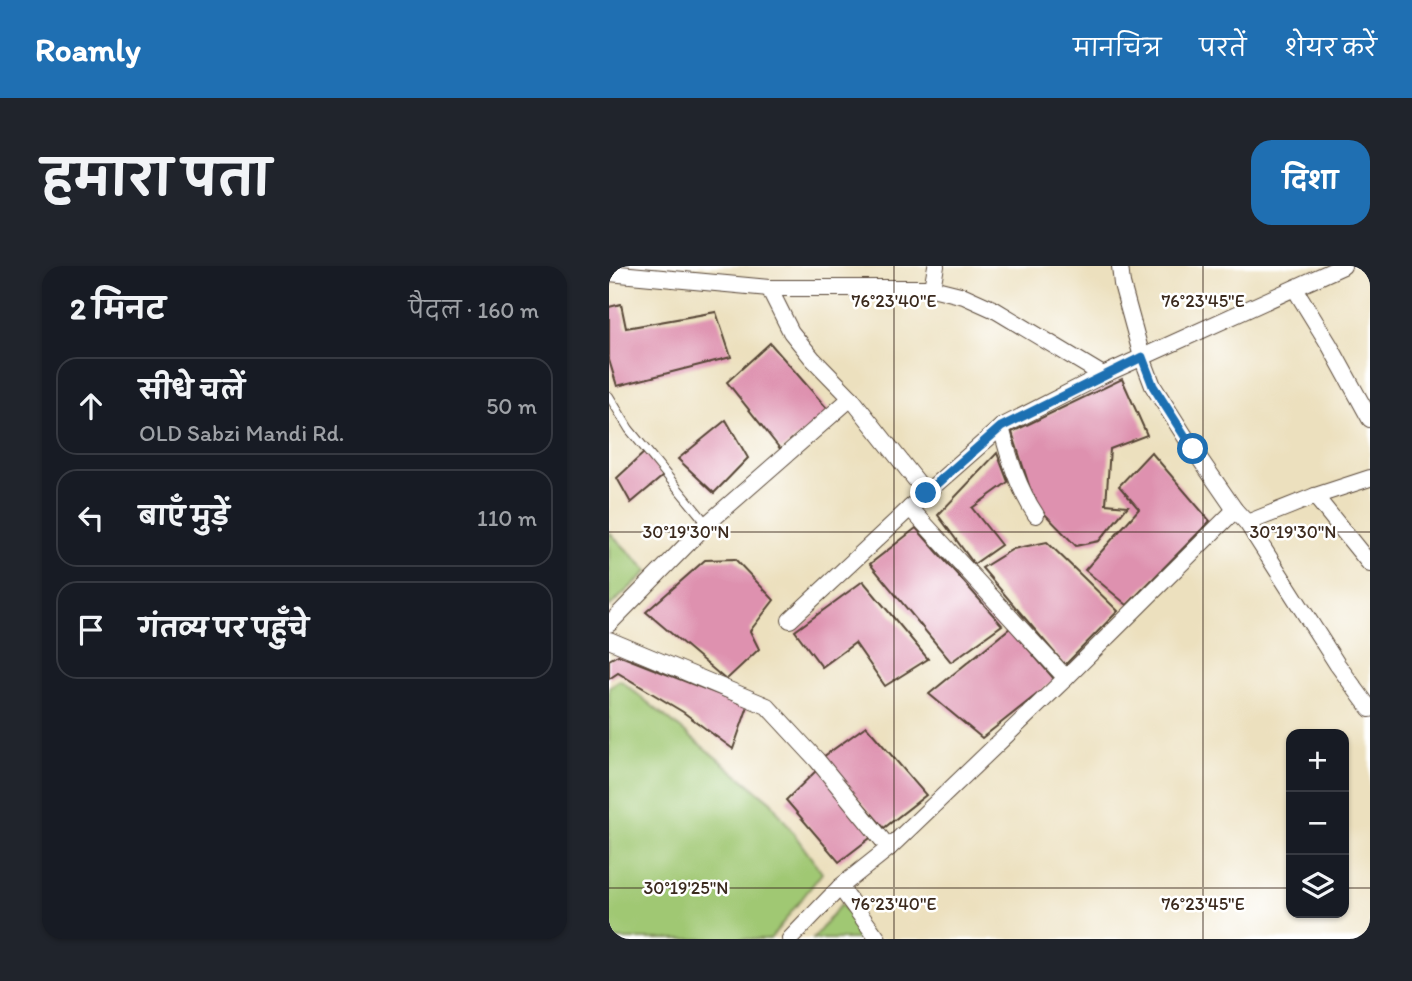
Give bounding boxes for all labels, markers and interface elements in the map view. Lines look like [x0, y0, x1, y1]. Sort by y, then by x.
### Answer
text: Roamly [35, 30, 141, 69]
text: मानचित्र [1073, 33, 1161, 62]
text: परतें [1199, 33, 1246, 62]
text: शेयर करें [1284, 33, 1377, 62]
button: दिशा [1251, 140, 1370, 225]
text: हमारा पता [42, 148, 271, 207]
text: 2 मिनट [70, 290, 165, 327]
text: 76°23'40"E [852, 290, 936, 312]
text: 76°23'45"E [1161, 290, 1245, 312]
text: पैदल · 160 m [408, 296, 539, 324]
text: सीधे चलें [139, 374, 245, 406]
icon: ahead [72, 387, 110, 425]
text: 50 m [486, 392, 537, 420]
text: OLD Sabzi Mandi Rd. [139, 419, 344, 447]
route start [1177, 433, 1208, 464]
route end [910, 477, 941, 508]
icon: left [72, 499, 110, 537]
text: बाएँ मुड़ें [139, 500, 229, 532]
text: 110 m [477, 504, 537, 532]
text: 30°19'30"N [643, 521, 729, 543]
text: 30°19'30"N [1250, 521, 1336, 543]
icon: arrive [72, 611, 110, 649]
text: गंतव्य पर पहुँचे [139, 612, 309, 644]
map controls [1286, 729, 1349, 918]
button: + [1286, 729, 1349, 792]
button: − [1286, 792, 1349, 855]
button: layers [1286, 855, 1349, 918]
text: 30°19'25"N [644, 877, 728, 899]
text: 76°23'40"E [852, 893, 936, 915]
text: 76°23'45"E [1161, 893, 1245, 915]

